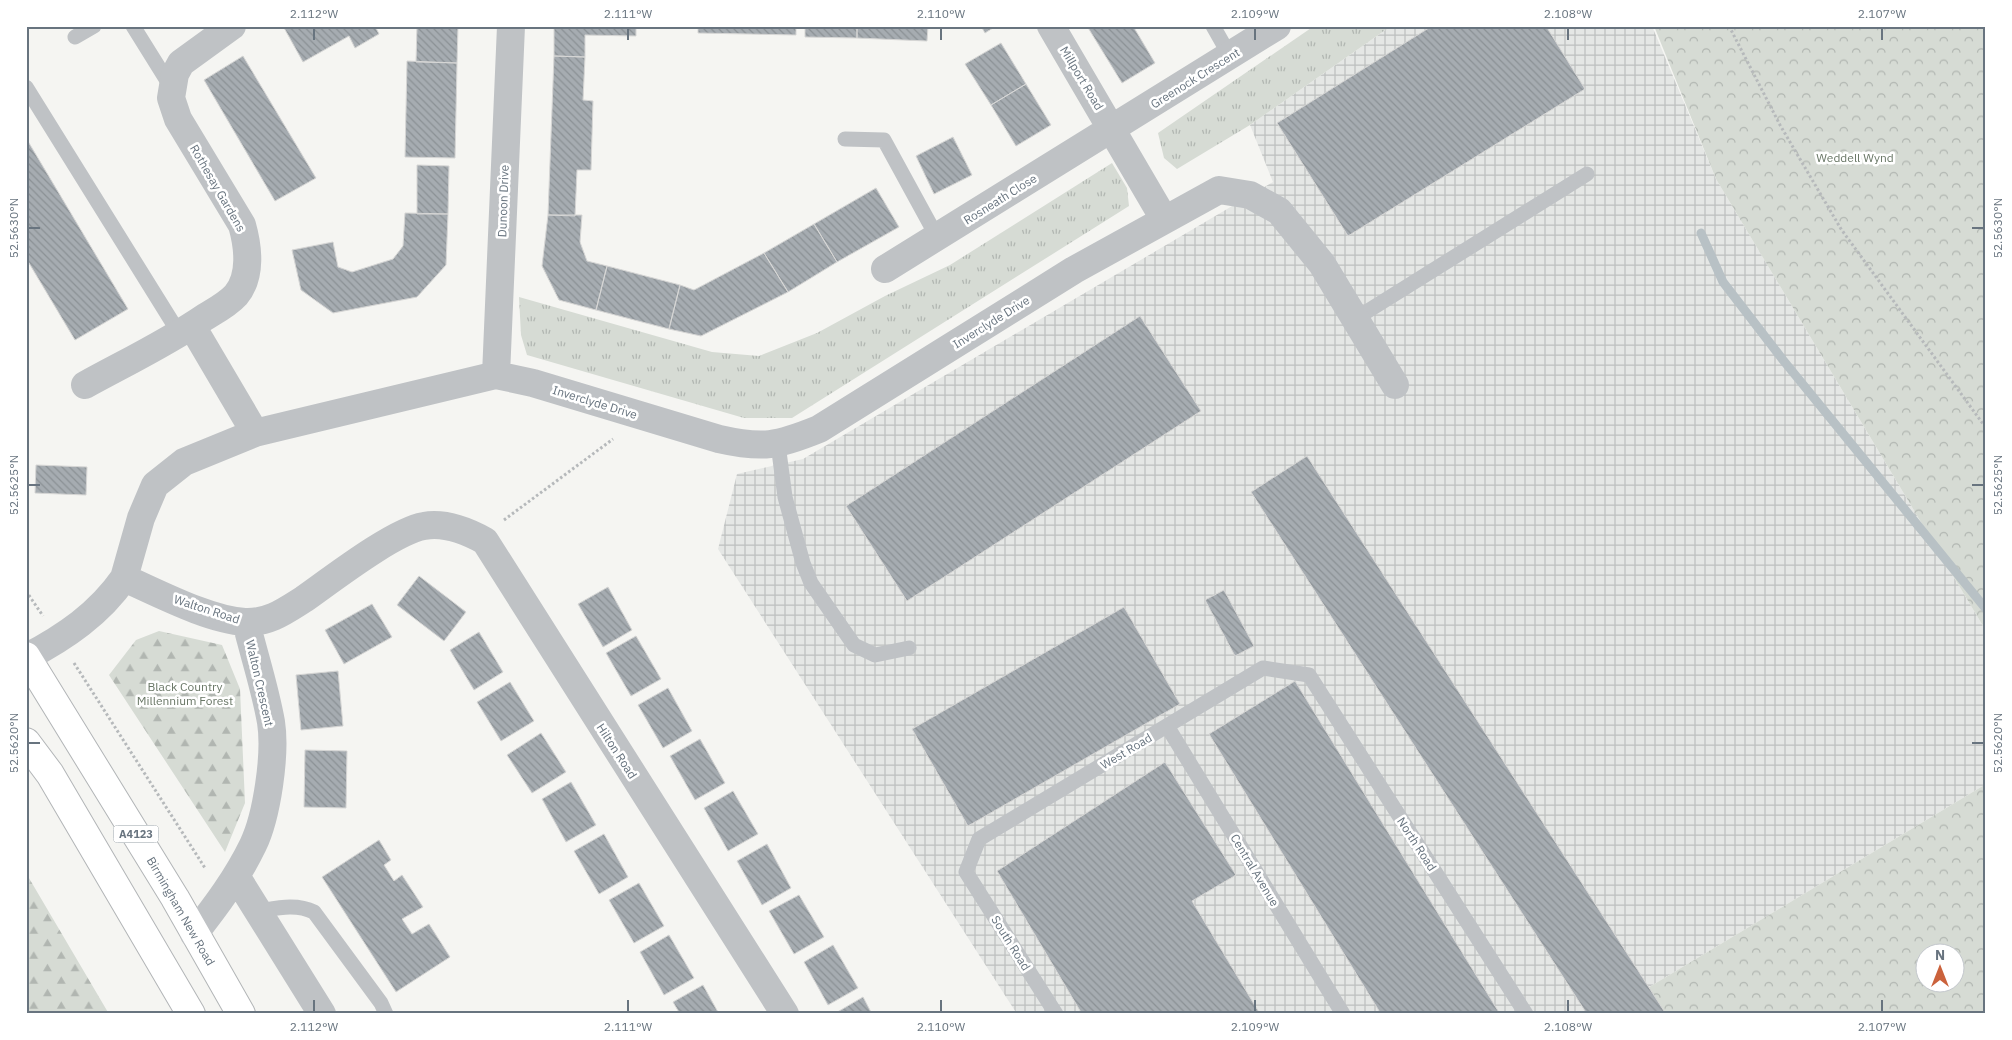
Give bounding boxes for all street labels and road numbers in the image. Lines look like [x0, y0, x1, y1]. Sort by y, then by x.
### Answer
street label: Millport Road [1057, 43, 1107, 113]
street label: Greenock Crescent [1148, 45, 1242, 111]
street label: Rothesay Gardens [187, 142, 249, 234]
street label: Dunoon Drive [494, 164, 512, 238]
street label: Rosneath Close [961, 170, 1040, 228]
street label: Inverclyde Drive [950, 292, 1032, 352]
street label: Inverclyde Drive [551, 382, 639, 422]
street label: Walton Road [172, 591, 242, 627]
street label: Walton Crescent [243, 638, 277, 728]
street label: Hilton Road [594, 721, 640, 781]
street label: West Road [1097, 730, 1155, 772]
street label: North Road [1394, 814, 1440, 874]
road number: A4123 [114, 826, 158, 842]
street label: Central Avenue [1227, 831, 1283, 909]
street label: Birmingham New Road [144, 854, 218, 968]
street label: South Road [988, 913, 1034, 973]

